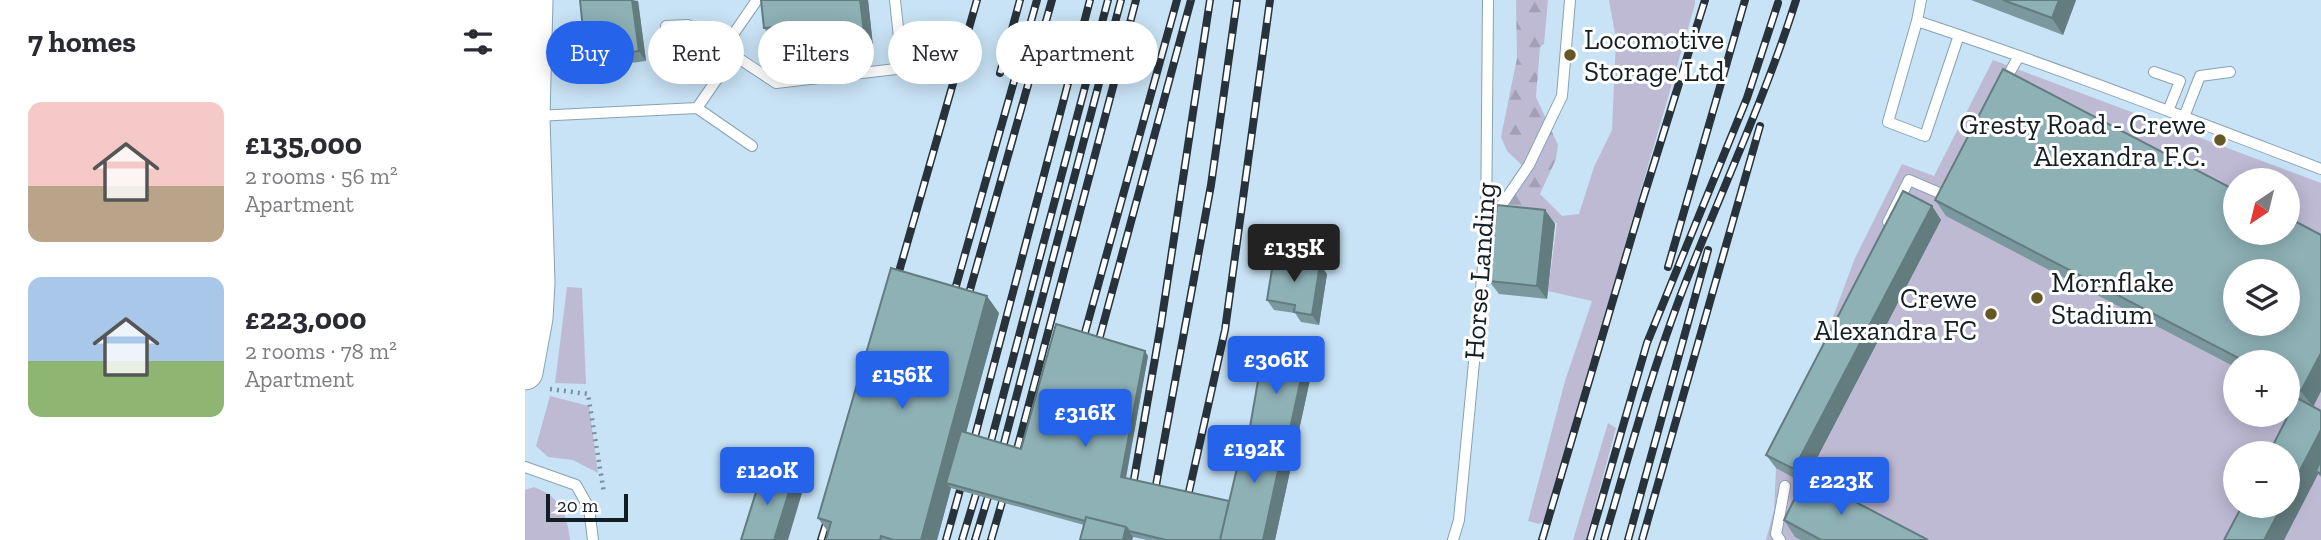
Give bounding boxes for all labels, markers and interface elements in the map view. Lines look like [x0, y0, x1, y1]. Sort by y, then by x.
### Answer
chip: Buy [546, 21, 634, 84]
chip: Rent [648, 21, 744, 84]
chip: Filters [758, 21, 874, 84]
chip: New [888, 21, 982, 84]
chip: Apartment [996, 21, 1158, 84]
icon: filters [459, 23, 497, 61]
place label: Locomotive Storage Ltd [1584, 23, 1725, 88]
text: 7 homes [28, 24, 136, 60]
marker: Locomotive Storage Ltd [1562, 47, 1578, 63]
place label: Gresty Road - Crewe Alexandra F.C. [1959, 108, 2206, 173]
text: £135,000 [245, 126, 362, 162]
icon: home [84, 130, 168, 214]
marker: Gresty Road - Crewe Alexandra F.C. [2212, 132, 2228, 148]
text: 2 rooms · 56 m² [245, 162, 398, 190]
north arrow [2223, 168, 2299, 245]
map controls [2223, 168, 2300, 518]
street label: Horse Landing [1457, 181, 1503, 361]
text: Apartment [245, 190, 354, 218]
pin: £135K [1245, 224, 1343, 284]
text: £135K [1264, 233, 1324, 261]
button: layers [2223, 259, 2300, 336]
place label: Mornflake Stadium [2051, 266, 2174, 331]
place label: Crewe Alexandra FC [1814, 282, 1977, 347]
marker: Mornflake Stadium [2029, 290, 2045, 306]
text: £223,000 [245, 301, 367, 337]
icon: home [84, 305, 168, 389]
marker: Crewe Alexandra FC [1983, 306, 1999, 322]
pin: £306K [1227, 336, 1325, 396]
text: 2 rooms · 78 m² [245, 337, 397, 365]
text: £306K [1244, 345, 1308, 373]
button: + [2223, 350, 2300, 427]
pin: £156K [853, 352, 951, 411]
text: £156K [872, 360, 932, 388]
text: Apartment [245, 365, 354, 393]
pin: £316K [1036, 390, 1134, 449]
text: £316K [1055, 398, 1115, 426]
pin: £192K [1205, 426, 1303, 485]
text: £192K [1224, 434, 1284, 462]
button: − [2223, 441, 2300, 518]
pin: £120K [718, 448, 816, 507]
text: £120K [736, 456, 798, 484]
pin: £223K [1792, 458, 1890, 517]
text: £223K [1809, 466, 1873, 494]
scale bar [546, 491, 628, 523]
text: 20 m [557, 494, 598, 517]

